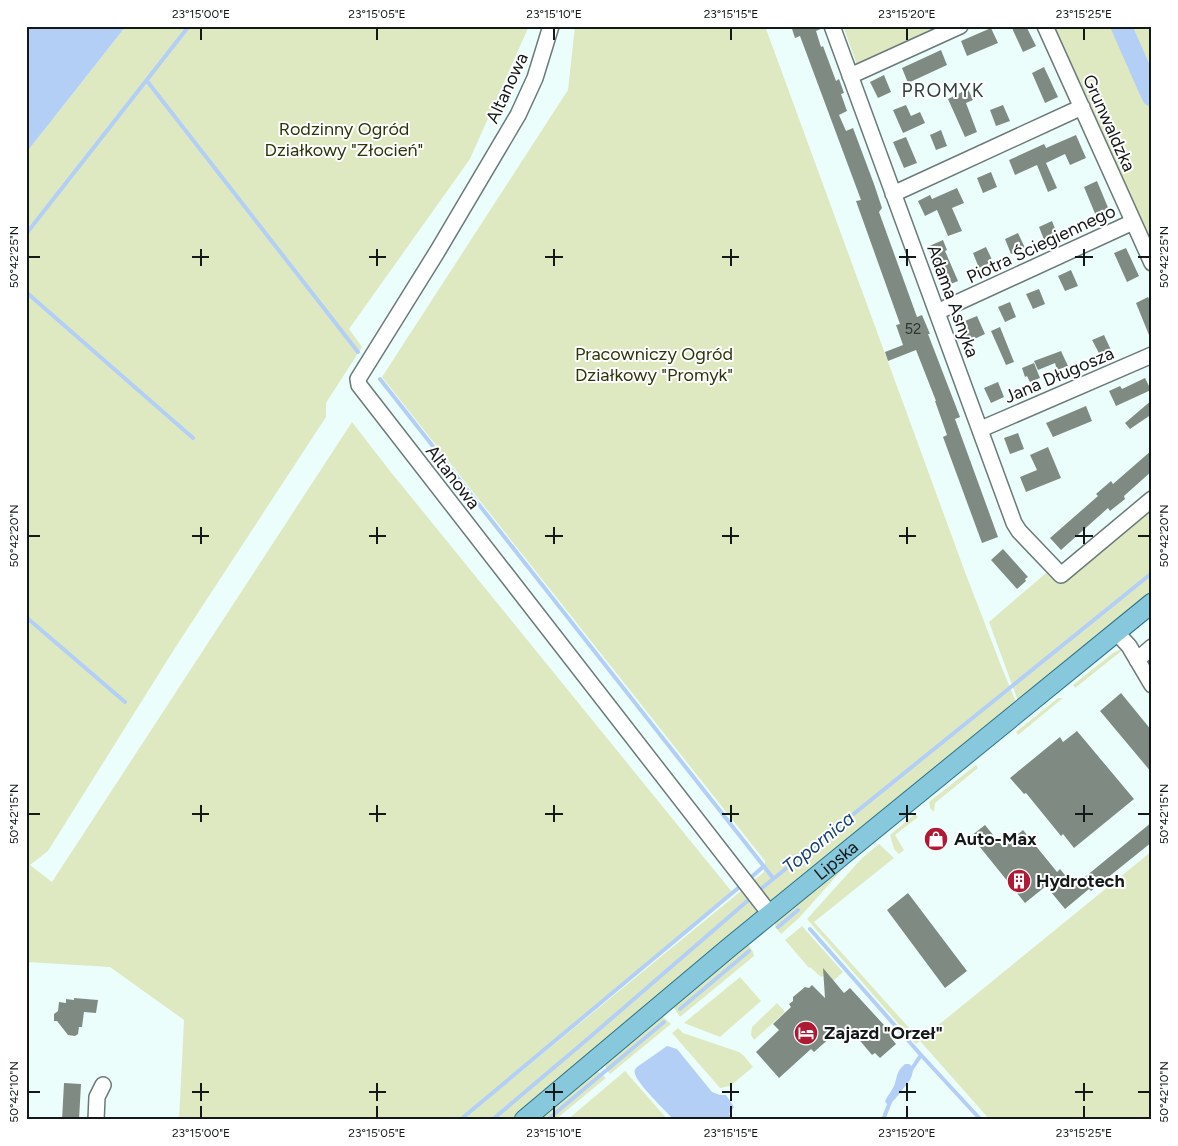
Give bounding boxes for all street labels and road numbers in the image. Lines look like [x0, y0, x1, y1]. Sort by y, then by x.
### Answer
street label: Altanowa [481, 49, 533, 127]
street label: Grunwaldzka [1078, 71, 1140, 175]
street label: Piotra Ściegiennego [963, 200, 1119, 288]
street label: Adama Asnyka [922, 242, 984, 360]
street label: Jana Długosza [1001, 342, 1117, 408]
street label: Altanowa [421, 441, 485, 513]
street label: Lipska [810, 836, 863, 885]

